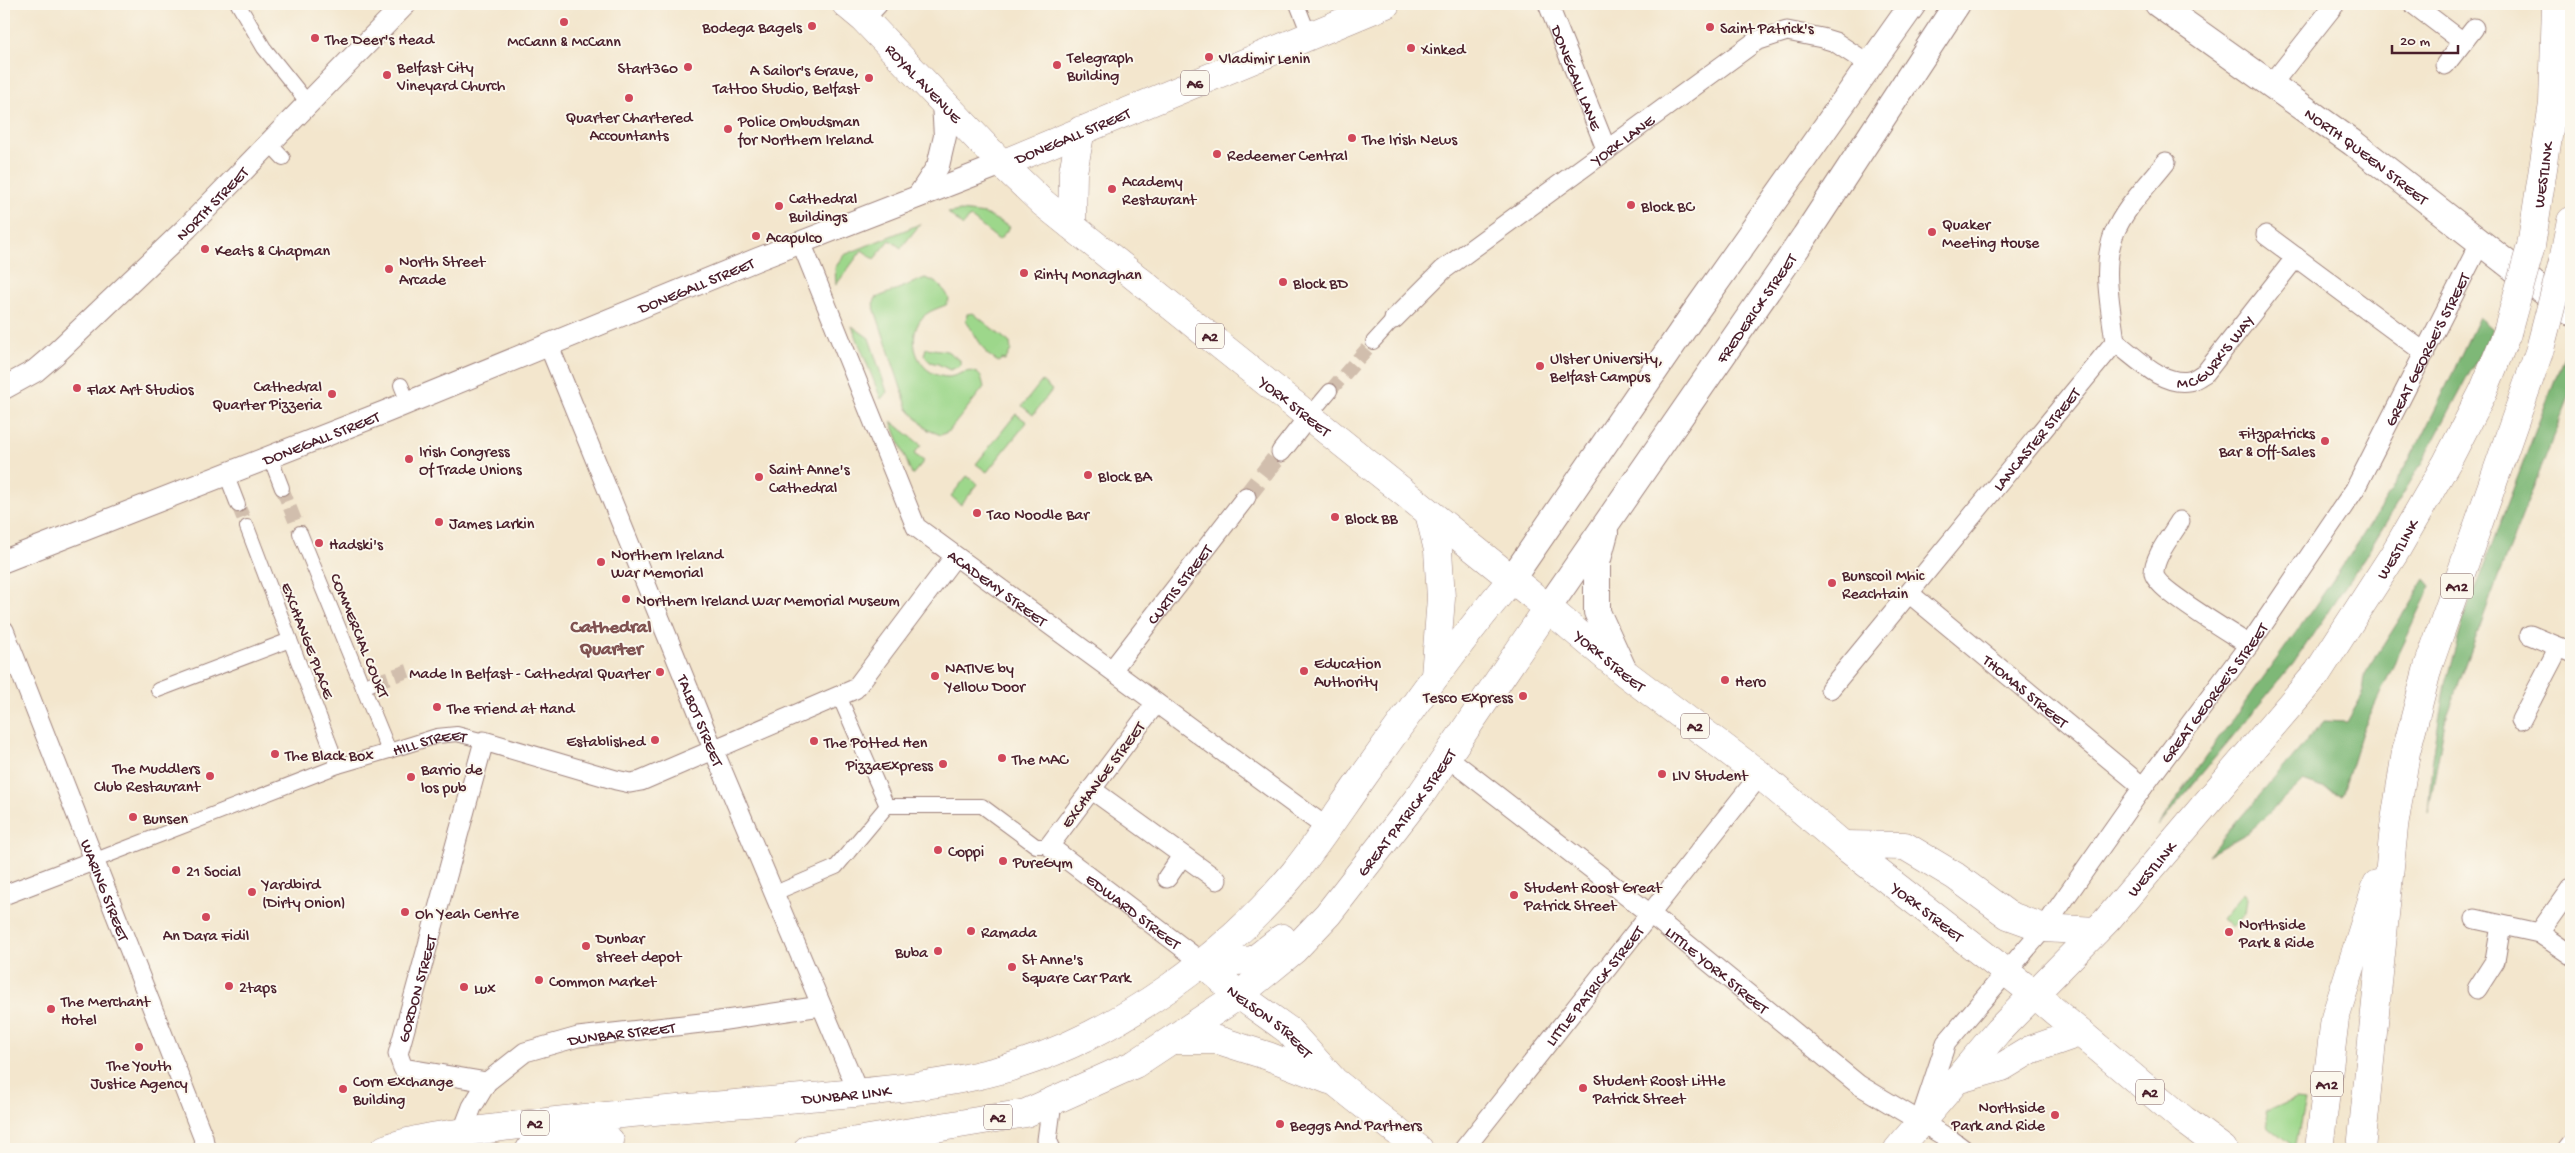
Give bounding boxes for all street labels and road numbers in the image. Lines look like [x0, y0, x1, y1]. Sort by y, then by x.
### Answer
street label: DONEGALL LANE [1544, 23, 1604, 135]
street label: ROYAL AVENUE [880, 41, 965, 129]
road number: A6 [1181, 70, 1209, 96]
street label: DONEGALL STREET [1012, 105, 1135, 171]
street label: NORTH QUEEN STREET [2300, 105, 2431, 211]
street label: YORK LANE [1587, 112, 1660, 173]
street label: WESTLINK [2531, 139, 2560, 210]
street label: NORTH STREET [174, 164, 255, 246]
street label: FREDERICK STREET [1713, 251, 1803, 369]
street label: DONEGALL STREET [635, 255, 759, 320]
street label: GREAT GEORGE'S STREET [2382, 270, 2476, 430]
street label: MCGURK'S WAY [2177, 313, 2260, 395]
road number: A2 [1196, 324, 1224, 348]
street label: YORK STREET [1252, 373, 1334, 443]
street label: LANCASTER STREET [1990, 385, 2087, 496]
street label: DONEGALL STREET [260, 409, 384, 472]
street label: WESTLINK [2374, 515, 2426, 584]
street label: CURTIS STREET [1145, 542, 1219, 630]
street label: ACADEMY STREET [943, 547, 1050, 633]
street label: COMMERCIAL COURT [324, 571, 392, 702]
road number: A12 [2441, 574, 2473, 598]
street label: EXCHANGE PLACE [275, 581, 337, 703]
street label: GREAT GEORGE'S STREET [2158, 620, 2274, 768]
street label: YORK STREET [1567, 627, 1648, 698]
street label: THOMAS STREET [1977, 652, 2071, 734]
street label: TALBOT STREET [671, 672, 726, 771]
road number: A2 [1681, 714, 1709, 738]
street label: EXCHANGE STREET [1059, 719, 1151, 833]
street label: HILL STREET [391, 728, 469, 762]
street label: GREAT PATRICK STREET [1355, 746, 1462, 882]
street label: WARING STREET [74, 837, 132, 945]
street label: WESTLINK [2125, 838, 2184, 902]
street label: EDWARD STREET [1080, 871, 1183, 956]
street label: YORK STREET [1885, 879, 1966, 949]
street label: LITTLE PATRICK STREET [1543, 923, 1650, 1051]
street label: LITTLE YORK STREET [1660, 924, 1772, 1020]
street label: GORDON STREET [396, 933, 443, 1045]
street label: NELSON STREET [1221, 983, 1315, 1064]
street label: DUNBAR STREET [565, 1020, 677, 1053]
road number: A12 [2311, 1072, 2343, 1096]
road number: A2 [2136, 1080, 2164, 1104]
street label: DUNBAR LINK [800, 1083, 894, 1111]
road number: A2 [984, 1104, 1012, 1130]
road number: A2 [521, 1110, 549, 1136]

